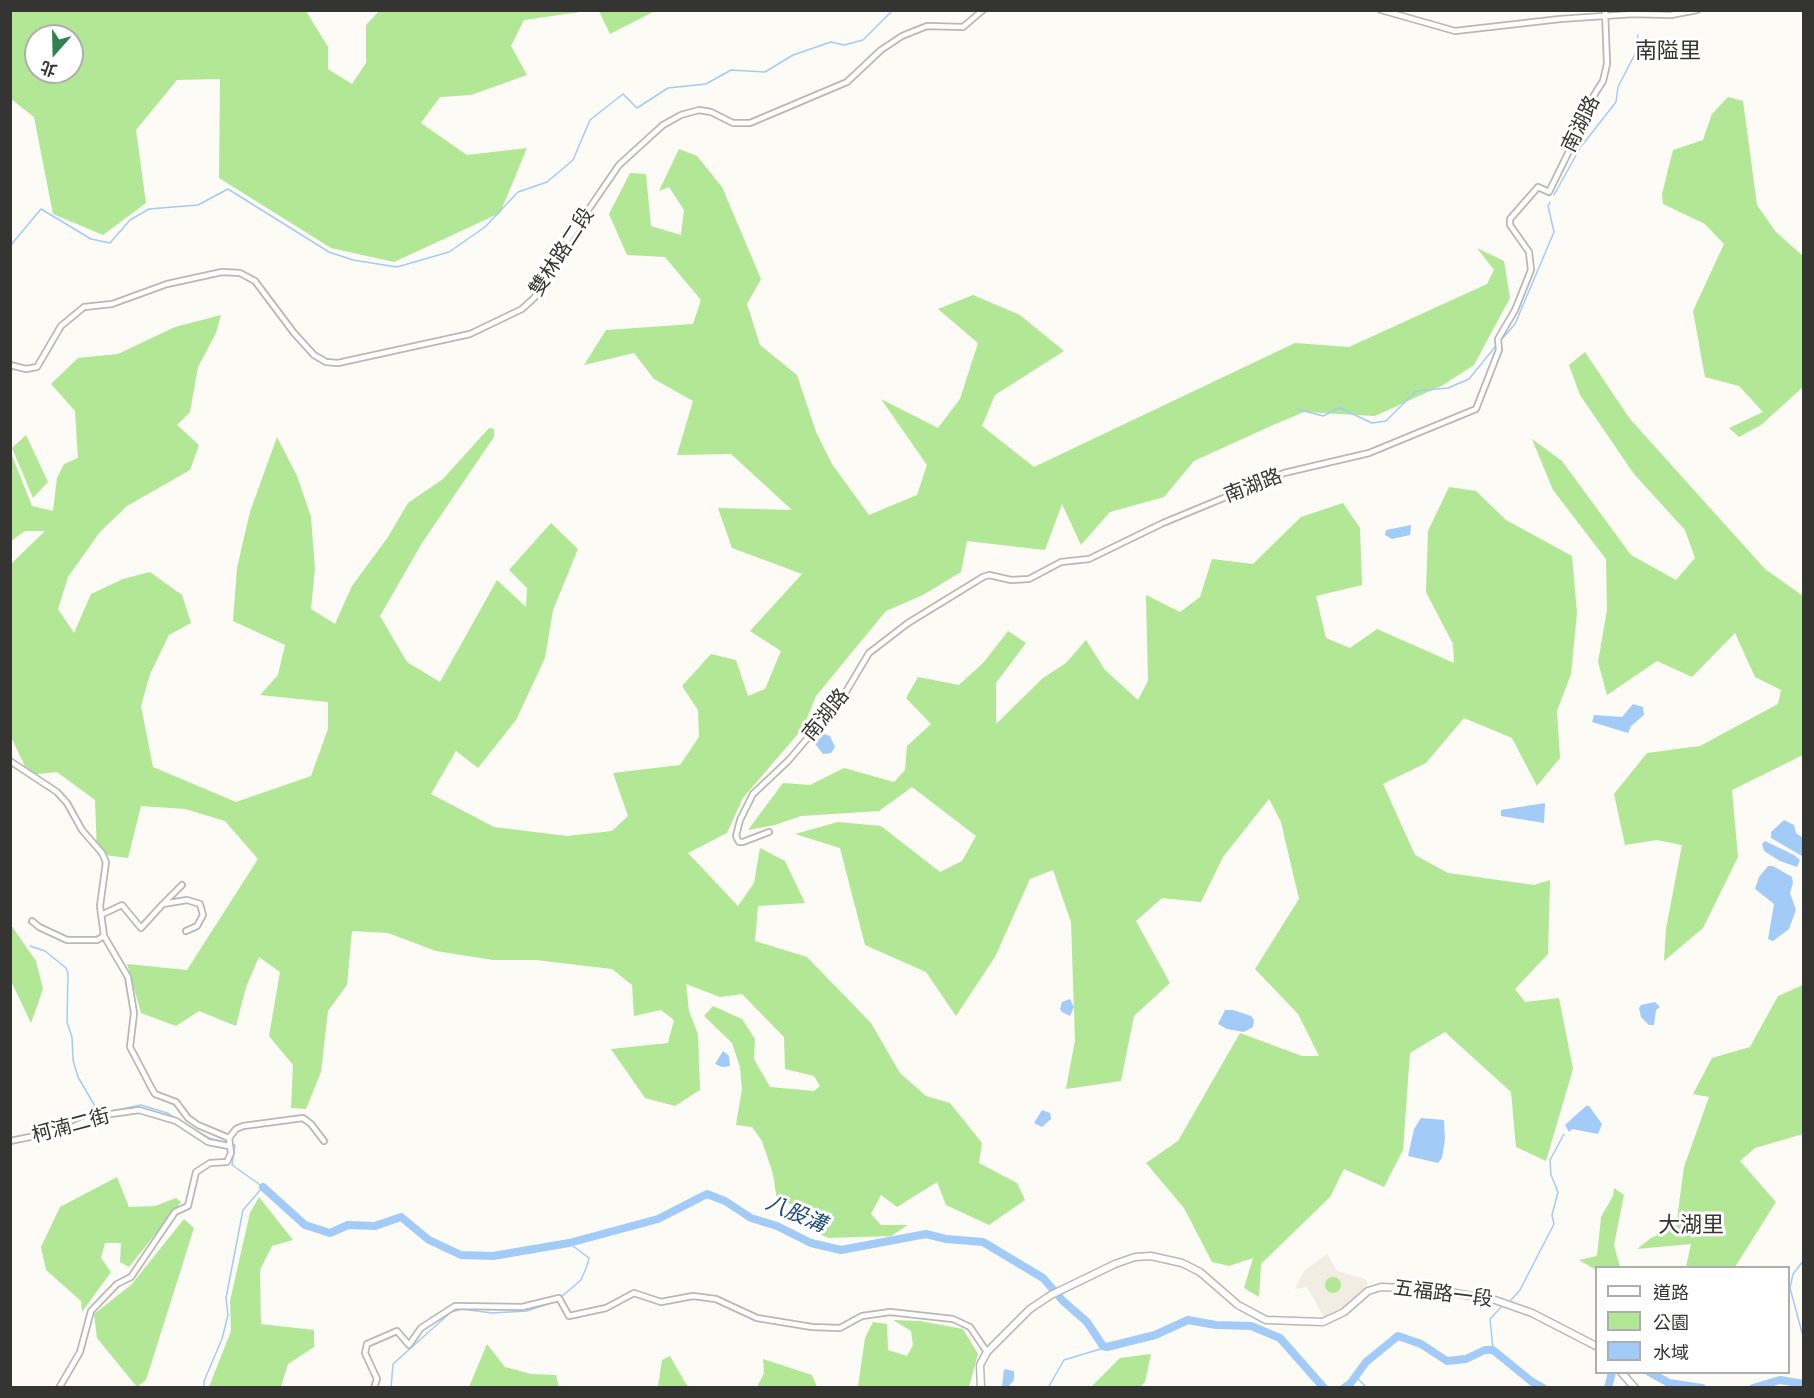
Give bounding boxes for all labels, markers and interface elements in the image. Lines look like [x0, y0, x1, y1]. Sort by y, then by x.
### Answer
north arrow [24, 24, 84, 84]
district label: 南隘里 [1635, 38, 1701, 64]
text: 北 [38, 57, 59, 81]
street label: 南湖路 [1557, 92, 1605, 156]
street label: 雙林路二段 [525, 204, 599, 300]
street label: 南湖路 [1221, 464, 1285, 508]
street label: 南湖路 [798, 684, 854, 746]
street label: 柯湳二街 [29, 1104, 113, 1148]
water label: 八股溝 [762, 1190, 830, 1238]
district label: 大湖里 [1658, 1212, 1724, 1238]
legend [1595, 1266, 1790, 1374]
street label: 五福路一段 [1392, 1276, 1494, 1312]
text: 道路 [1653, 1281, 1689, 1304]
text: 公園 [1653, 1311, 1689, 1334]
text: 水域 [1653, 1341, 1689, 1364]

